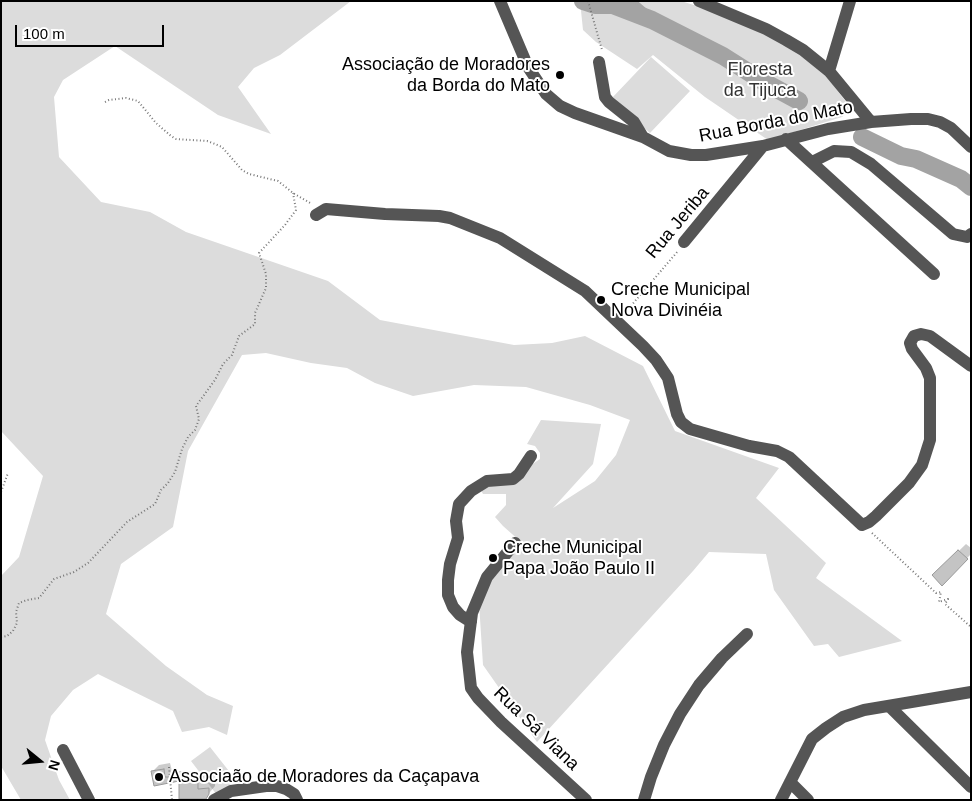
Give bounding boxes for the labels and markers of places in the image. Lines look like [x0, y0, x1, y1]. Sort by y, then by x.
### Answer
place label: Associação de Moradores da Borda do Mato [342, 54, 550, 96]
marker: Associação de Moradores da Borda do Mato [554, 69, 566, 81]
place label: Creche Municipal Nova Divinéia [611, 279, 750, 322]
marker: Creche Municipal Nova Divinéia [595, 294, 607, 306]
place label: Creche Municipal Papa João Paulo II [503, 537, 655, 580]
marker: Creche Municipal Papa João Paulo II [487, 552, 499, 564]
place label: Associaão de Moradores da Caçapava [169, 766, 479, 788]
marker: Associaão de Moradores da Caçapava [153, 771, 165, 783]

